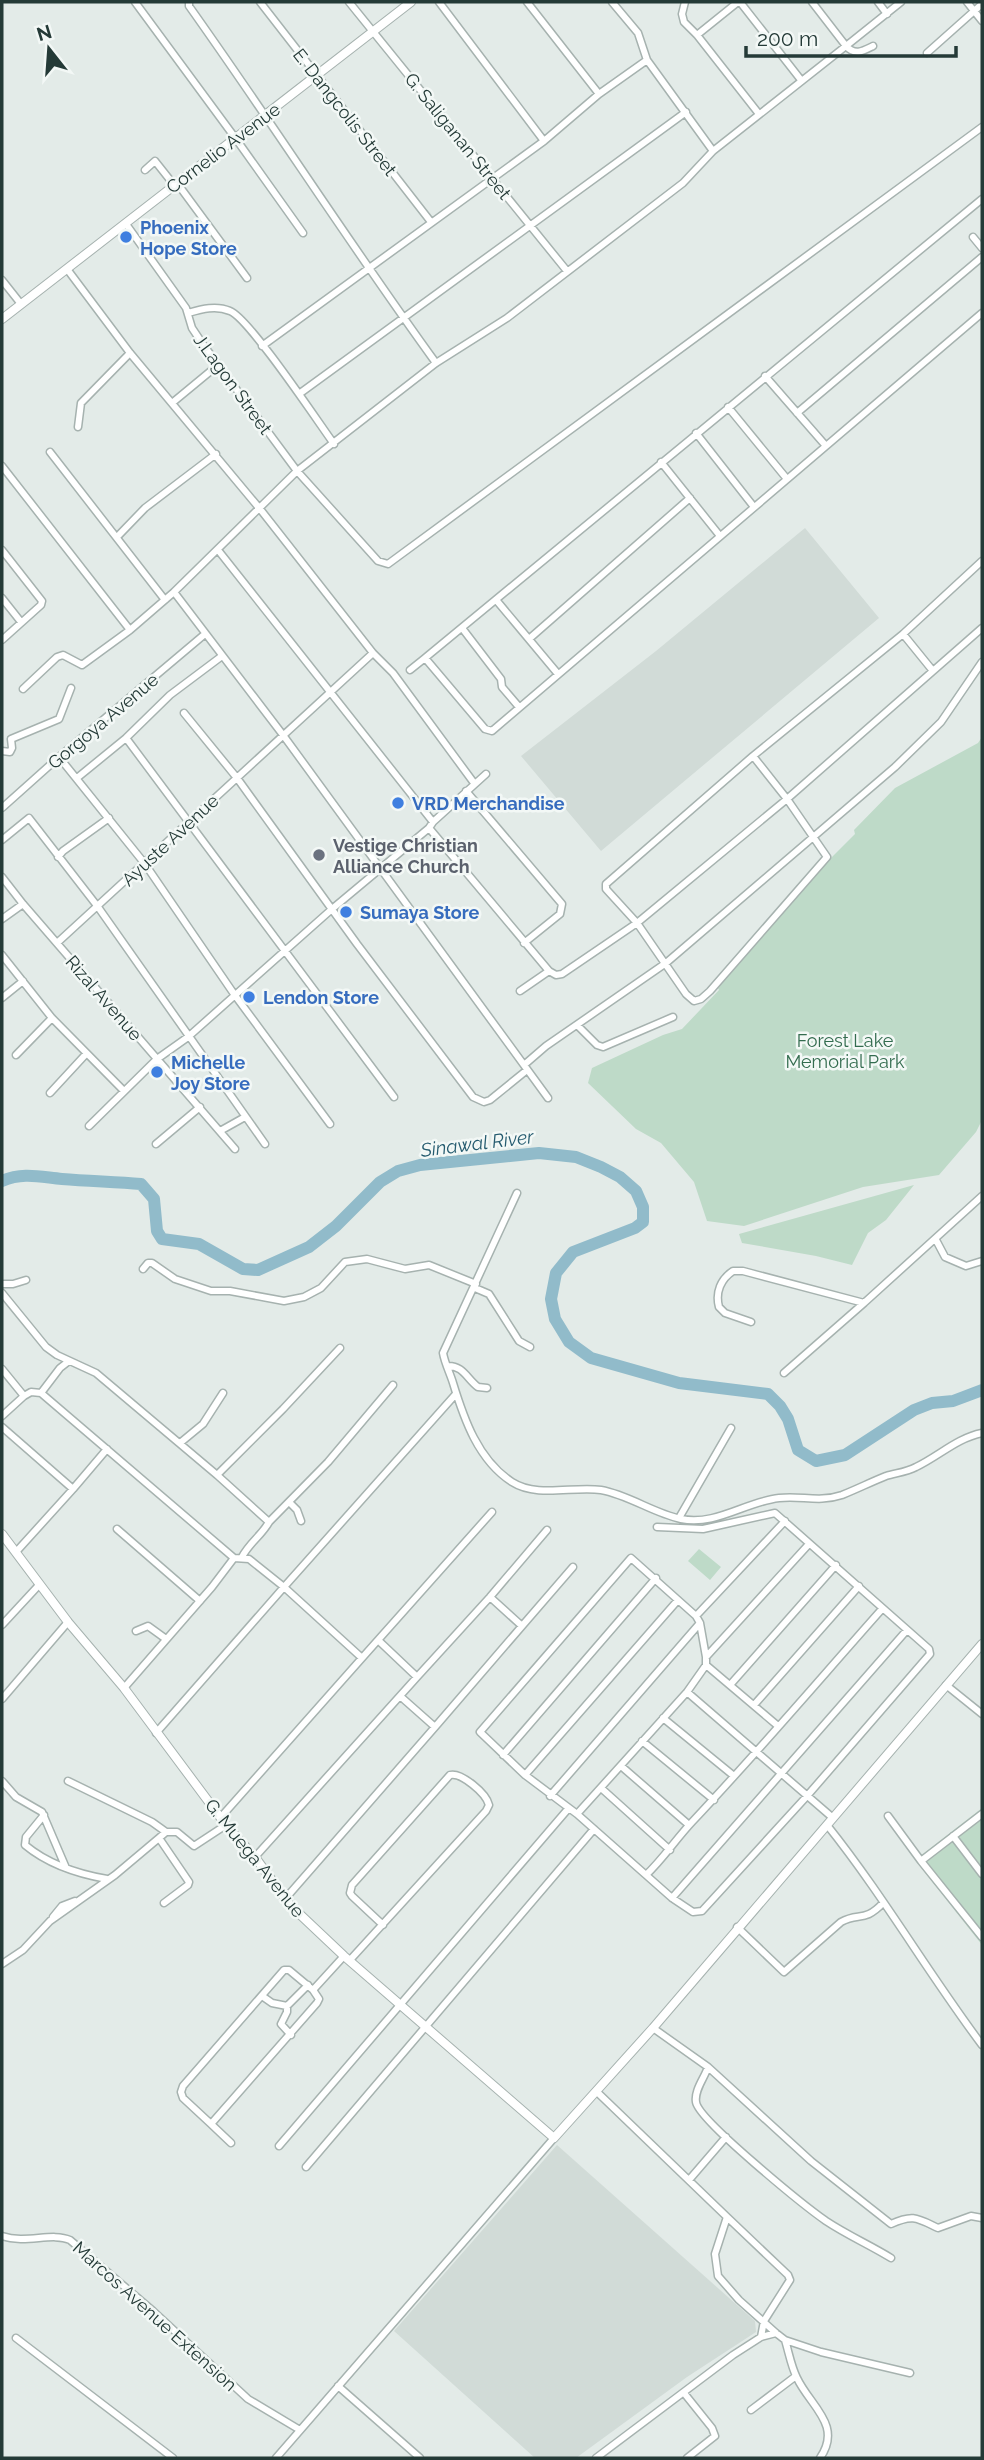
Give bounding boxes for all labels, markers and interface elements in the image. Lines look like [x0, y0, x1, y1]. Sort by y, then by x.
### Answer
north arrow [14, 14, 84, 84]
scale bar [746, 14, 956, 58]
text: N [34, 20, 54, 45]
text: 200 m [757, 26, 818, 51]
street label: E. Dangcolis Street [289, 44, 401, 180]
street label: G. Saliganan Street [401, 69, 515, 203]
street label: Cornelio Avenue [162, 98, 284, 198]
place label: Phoenix Hope Store [140, 217, 237, 259]
marker: Phoenix Hope Store [118, 229, 134, 245]
street label: J.Lagon Street [190, 330, 276, 438]
street label: Gorgoya Avenue [44, 668, 163, 773]
street label: Ayuste Avenue [117, 790, 223, 890]
place label: VRD Merchandise [412, 793, 565, 814]
marker: VRD Merchandise [390, 795, 406, 811]
place label: Vestige Christian Alliance Church [333, 835, 478, 877]
marker: Vestige Christian Alliance Church [311, 847, 327, 863]
place label: Sumaya Store [360, 902, 480, 923]
marker: Sumaya Store [338, 904, 354, 920]
street label: Rizal Avenue [61, 951, 147, 1045]
place label: Lendon Store [263, 987, 379, 1008]
marker: Lendon Store [241, 989, 257, 1005]
park label: Forest Lake Memorial Park [785, 1030, 905, 1072]
place label: Michelle Joy Store [171, 1052, 250, 1094]
marker: Michelle Joy Store [149, 1064, 165, 1080]
water label: Sinawal River [418, 1125, 536, 1161]
street label: G. Muega Avenue [201, 1795, 309, 1922]
street label: Marcos Avenue Extension [69, 2237, 241, 2395]

